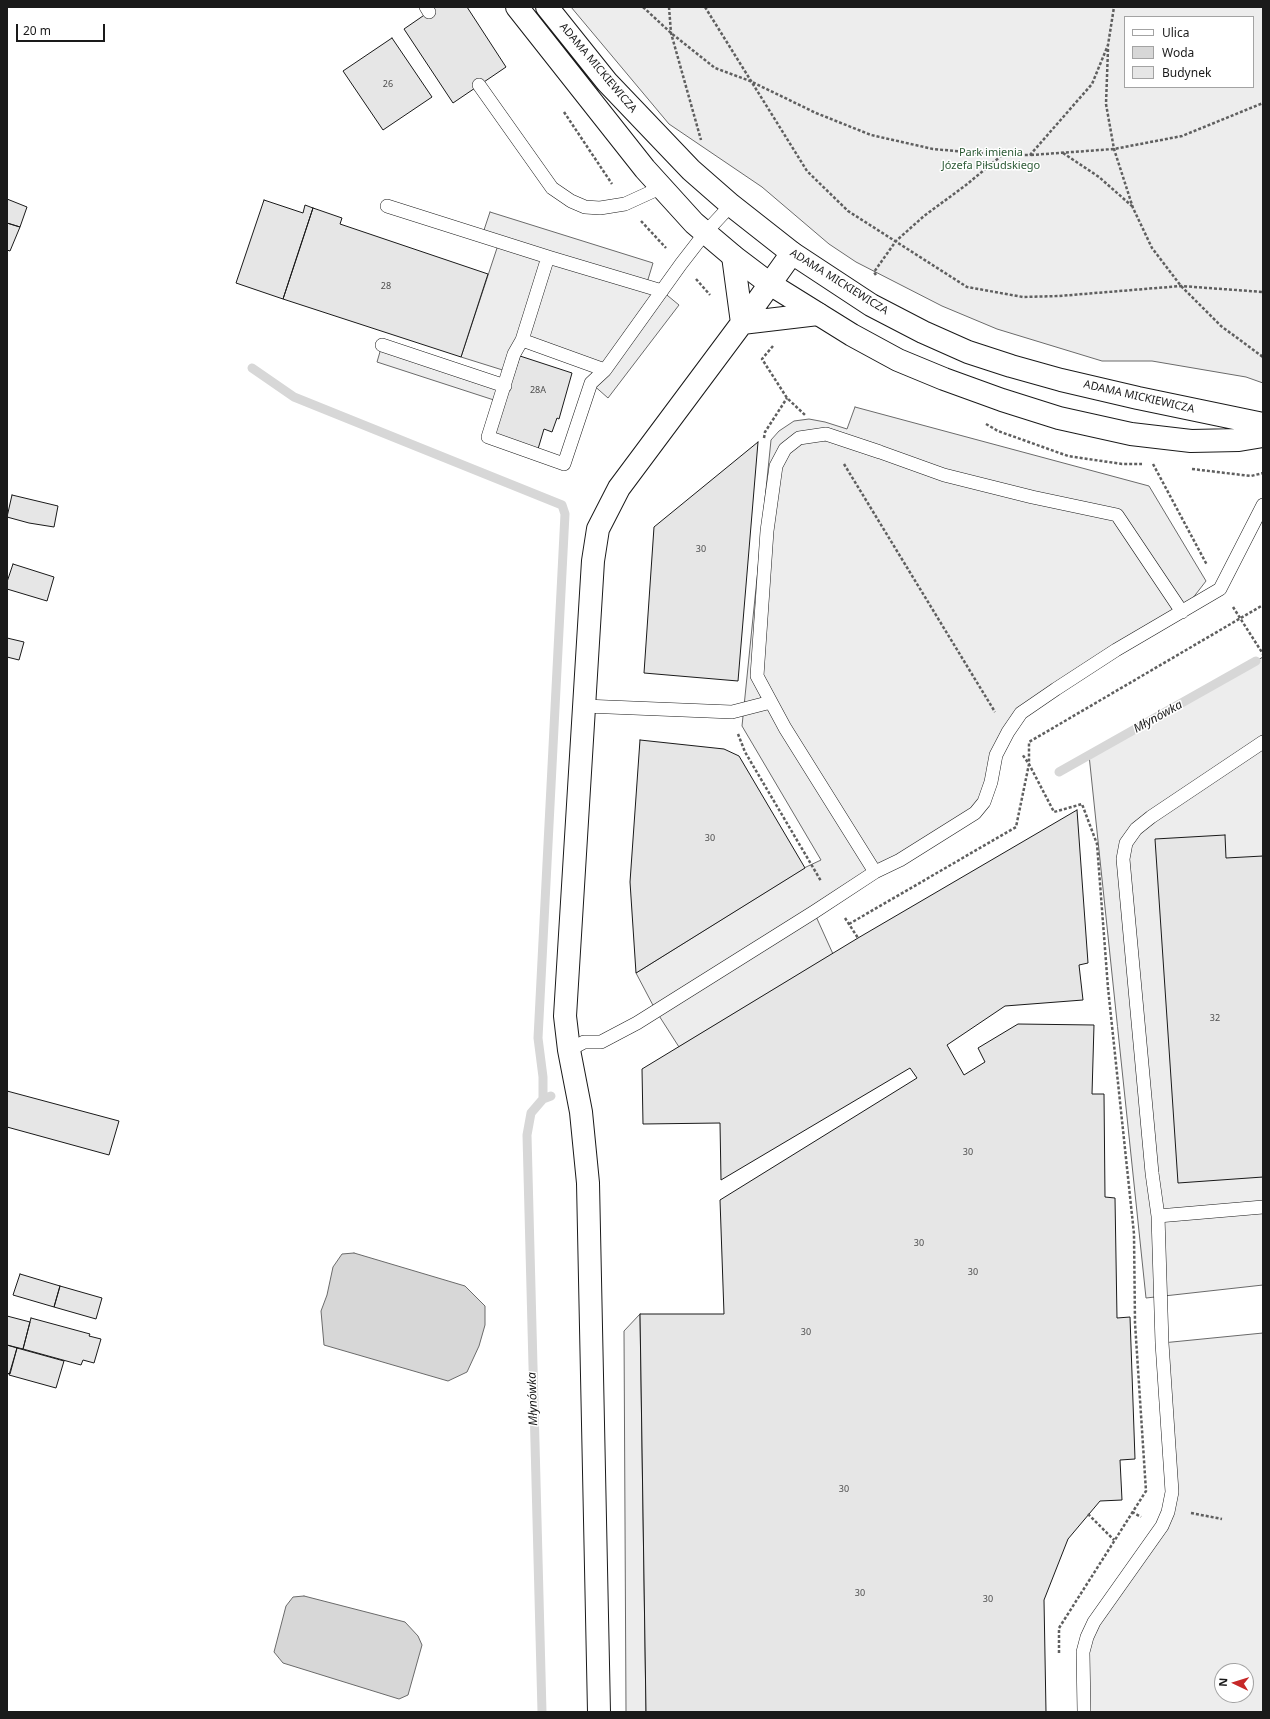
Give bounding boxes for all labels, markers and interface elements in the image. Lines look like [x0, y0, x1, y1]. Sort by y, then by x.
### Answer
scale bar [18, 16, 107, 42]
legend [1124, 16, 1254, 88]
street label: ADAMA MICKIEWICZA [557, 20, 639, 116]
text: 20 m [23, 22, 51, 39]
text: Ulica [1162, 24, 1189, 41]
text: Woda [1162, 44, 1194, 61]
text: Budynek [1162, 64, 1211, 81]
house number: 26 [383, 79, 393, 89]
park label: Park imienia Józefa Piłsudskiego [942, 146, 1040, 172]
street label: ADAMA MICKIEWICZA [787, 246, 891, 318]
house number: 28 [381, 281, 391, 291]
street label: ADAMA MICKIEWICZA [1082, 378, 1196, 416]
house number: 28A [530, 385, 546, 395]
house number: 30 [696, 544, 706, 554]
water label: Młynówka [1131, 698, 1185, 736]
house number: 30 [705, 833, 715, 843]
house number: 32 [1210, 1013, 1220, 1023]
house number: 30 [963, 1147, 973, 1157]
house number: 30 [914, 1238, 924, 1248]
house number: 30 [968, 1267, 978, 1277]
house number: 30 [801, 1327, 811, 1337]
water label: Młynówka [525, 1372, 541, 1426]
house number: 30 [839, 1484, 849, 1494]
house number: 30 [855, 1588, 865, 1598]
house number: 30 [983, 1594, 993, 1604]
north arrow [1214, 1663, 1254, 1703]
text: N [1215, 1677, 1230, 1687]

